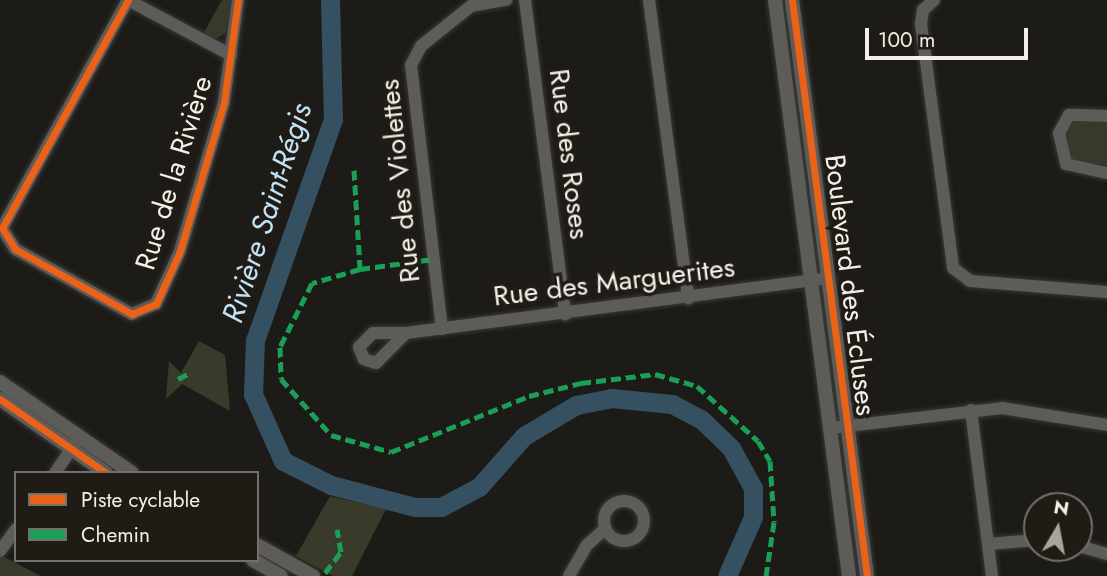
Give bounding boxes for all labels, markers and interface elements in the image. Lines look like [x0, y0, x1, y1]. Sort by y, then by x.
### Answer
scale bar [869, 14, 1032, 58]
text: 100 m [878, 25, 935, 55]
street label: Rue des Roses [542, 67, 596, 241]
street label: Rue de la Rivière [129, 72, 219, 274]
street label: Rue des Violettes [373, 78, 427, 284]
water label: Rivière Saint-Régis [215, 99, 319, 327]
street label: Boulevard des Écluses [817, 153, 883, 417]
street label: Rue des Marguerites [491, 251, 737, 313]
legend [14, 471, 259, 562]
text: Piste cyclable [81, 485, 200, 515]
north arrow [1023, 492, 1093, 562]
text: N [1052, 493, 1071, 522]
text: Chemin [81, 520, 150, 550]

